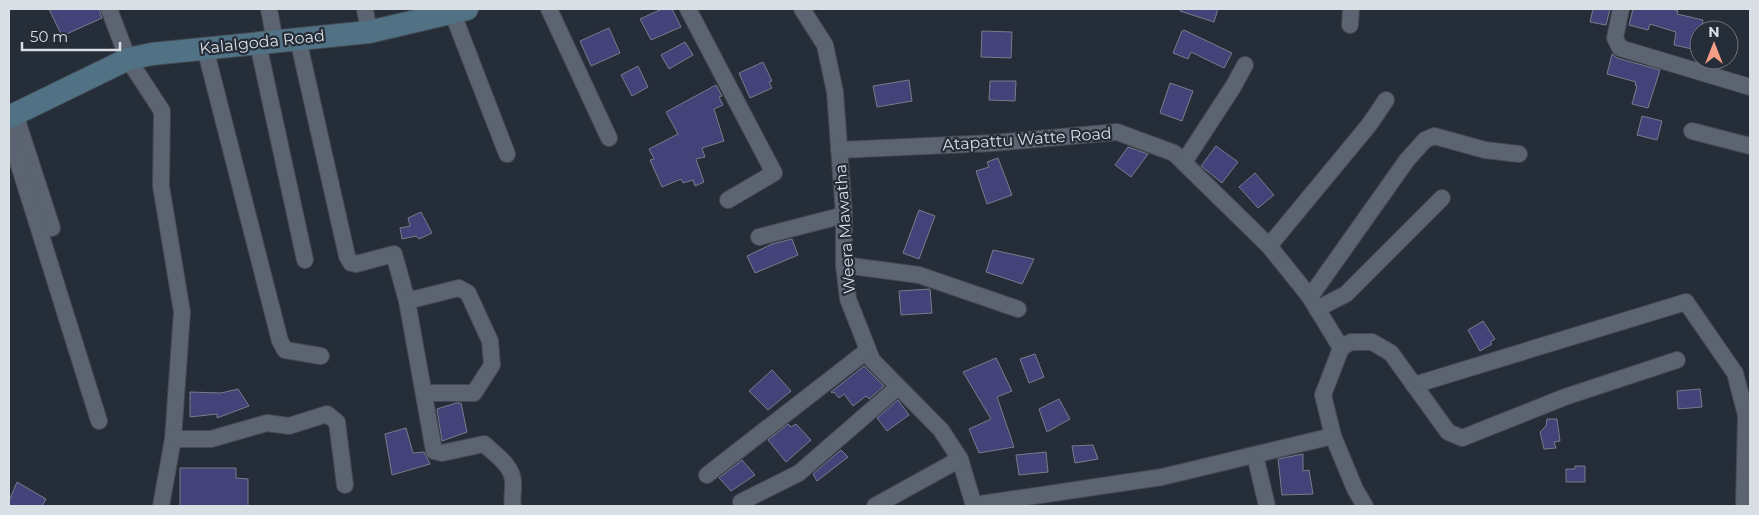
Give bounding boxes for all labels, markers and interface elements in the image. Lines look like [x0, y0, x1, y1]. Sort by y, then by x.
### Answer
scale bar [22, 20, 120, 52]
north arrow [1689, 20, 1739, 70]
text: N [1708, 23, 1720, 41]
street label: Kalalgoda Road [198, 26, 326, 58]
text: 50 m [30, 27, 68, 46]
street label: Atapattu Watte Road [942, 124, 1112, 154]
street label: Weera Mawatha [831, 163, 859, 295]

